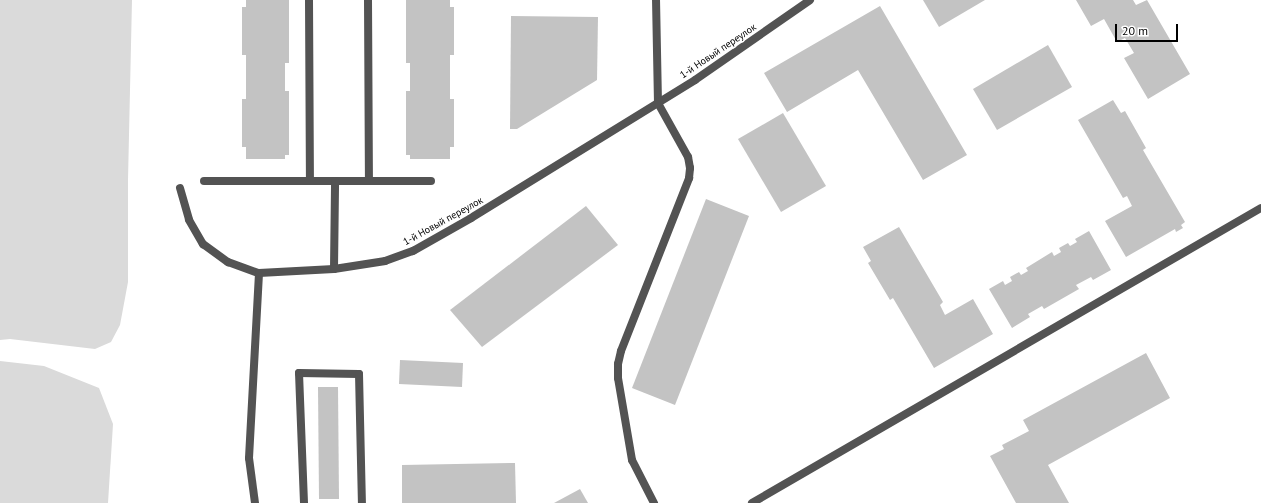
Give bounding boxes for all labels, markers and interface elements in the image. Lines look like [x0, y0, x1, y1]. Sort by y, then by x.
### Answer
scale bar [1117, 16, 1180, 42]
street label: 1-й Новый переулок [678, 21, 758, 81]
text: 20 m [1122, 23, 1148, 38]
street label: 1-й Новый переулок [401, 194, 485, 248]

